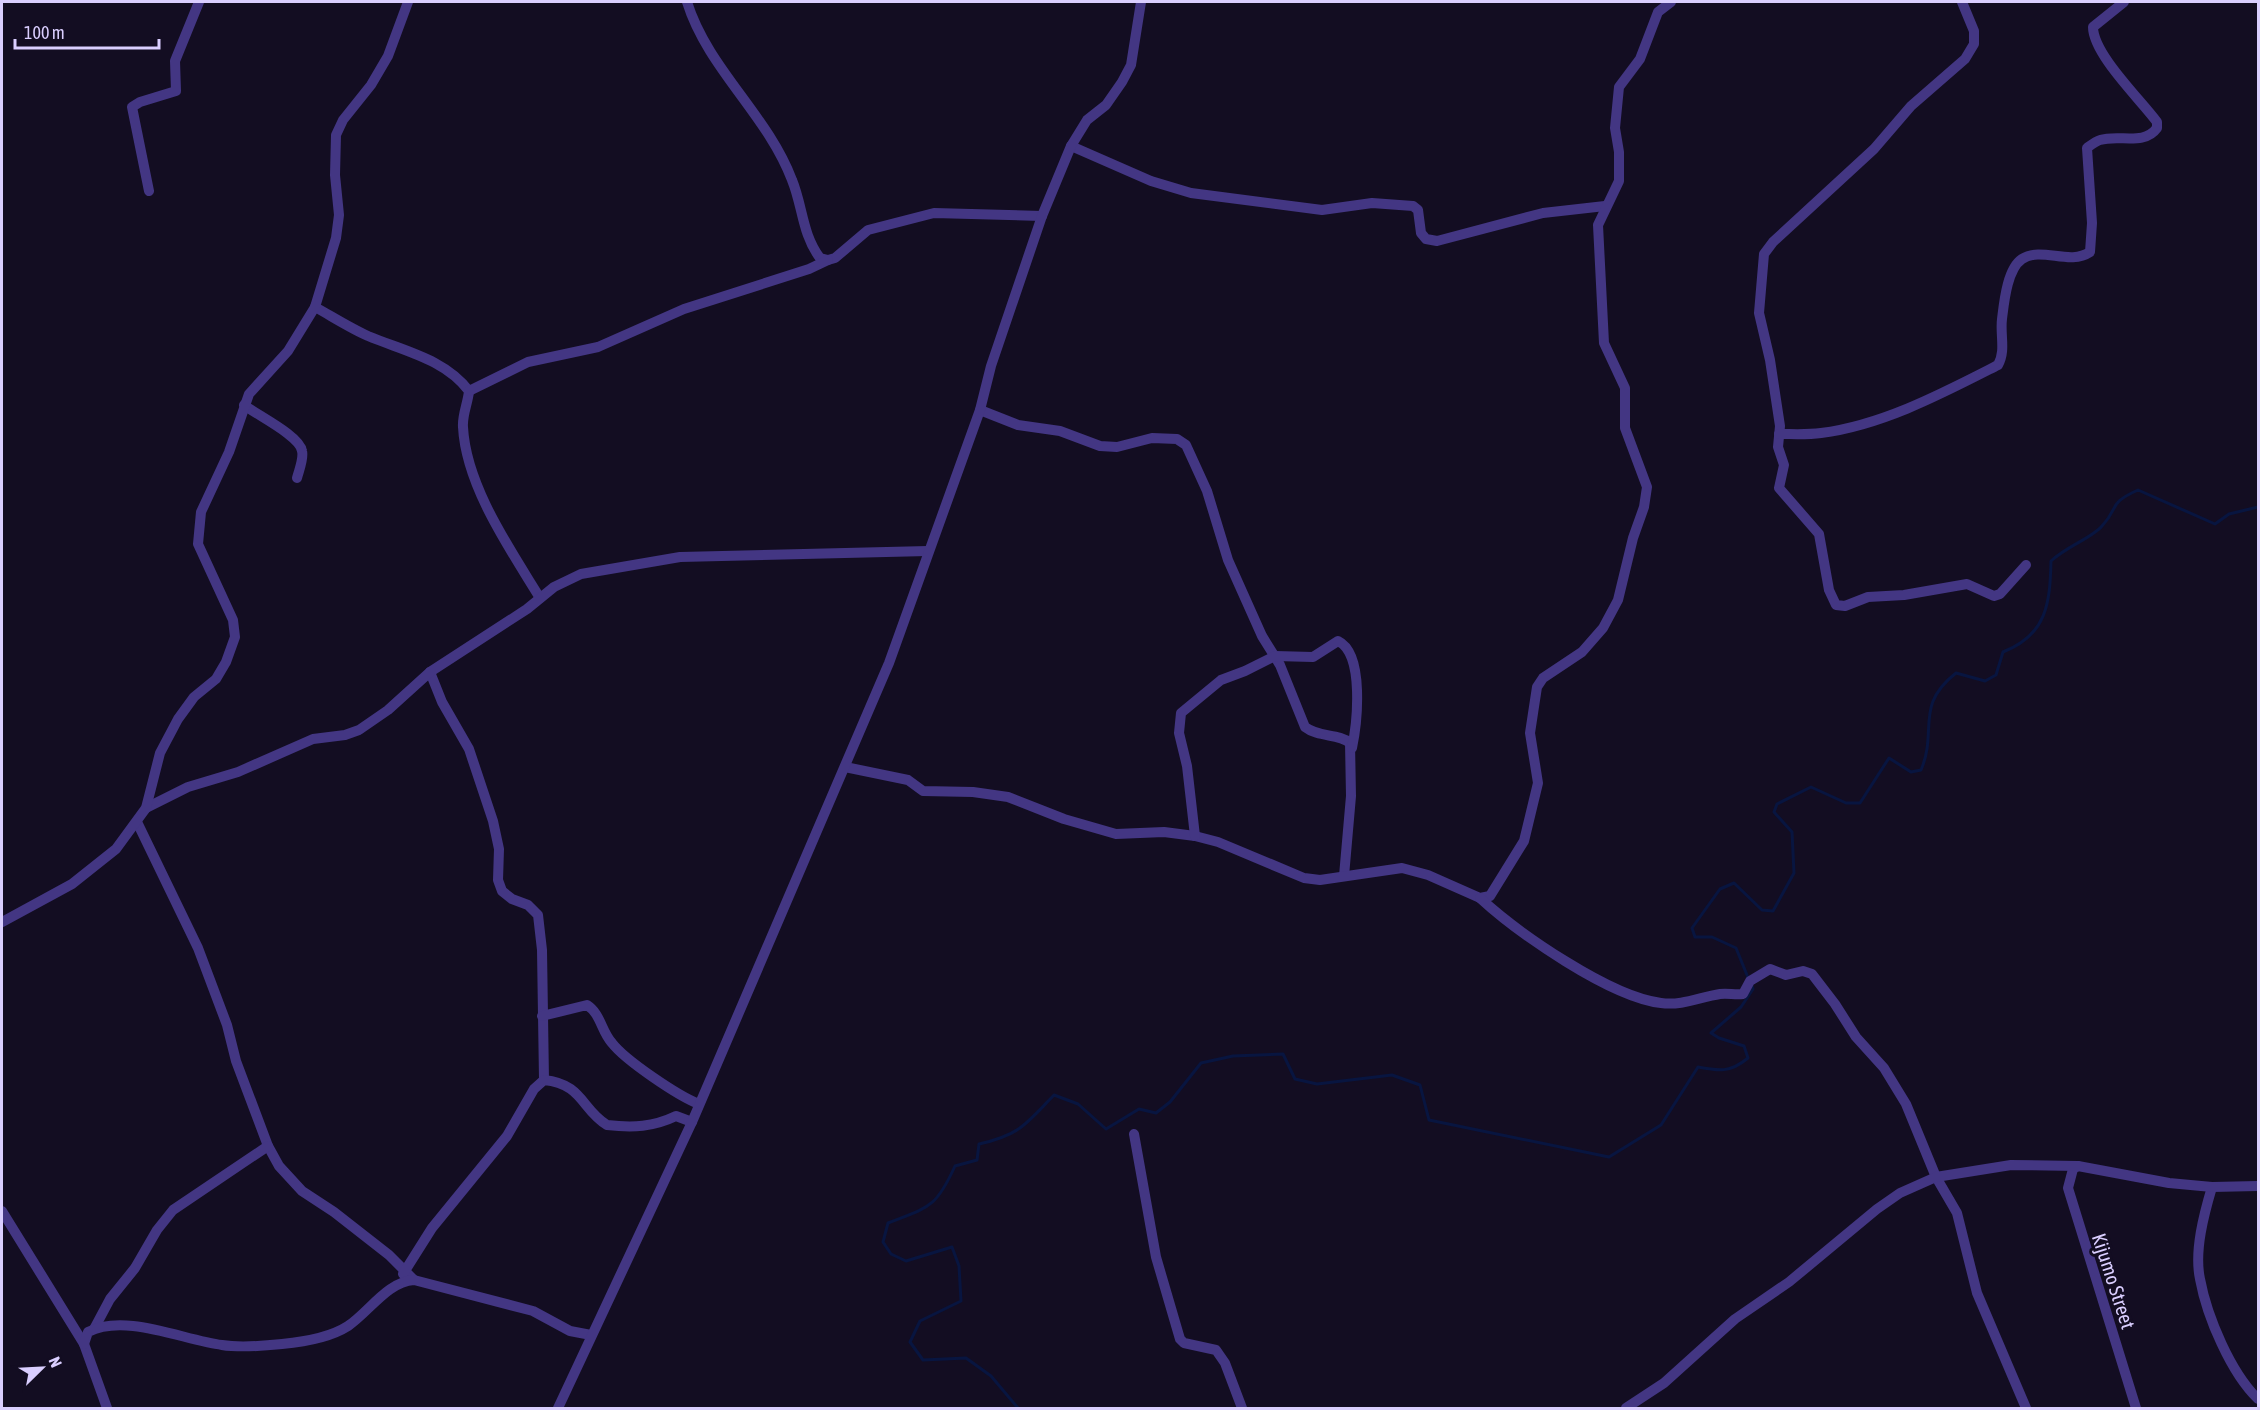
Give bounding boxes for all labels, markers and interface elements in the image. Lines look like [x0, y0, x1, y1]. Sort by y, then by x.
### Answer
scale bar [15, 12, 159, 50]
text: 100 m [24, 22, 65, 43]
street label: Kijumo Street [2088, 1230, 2140, 1332]
north arrow [12, 1338, 72, 1398]
text: N [46, 1354, 66, 1370]

